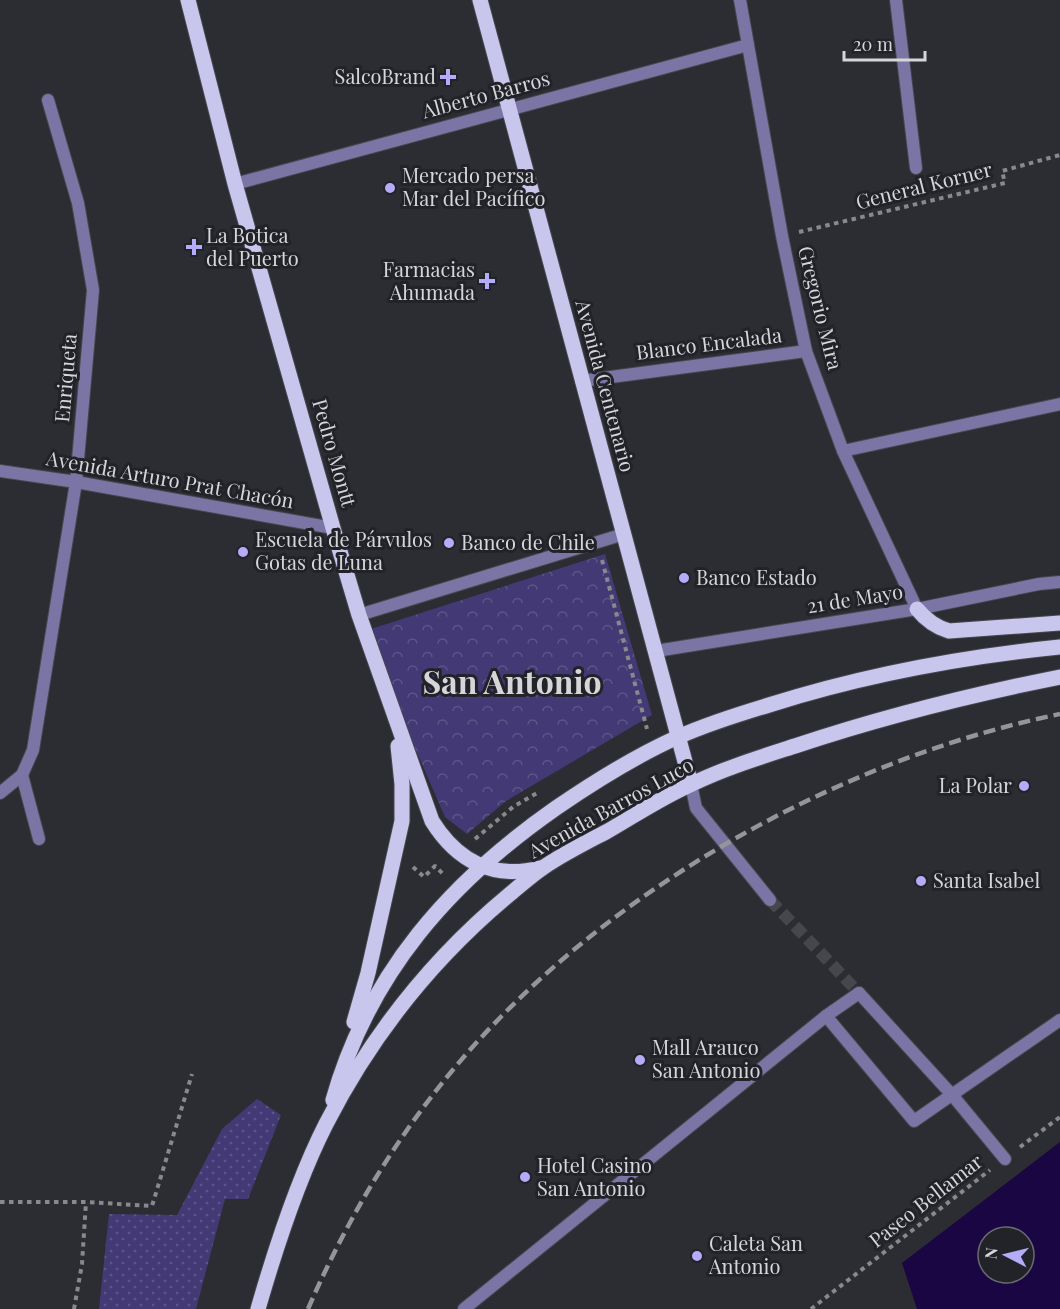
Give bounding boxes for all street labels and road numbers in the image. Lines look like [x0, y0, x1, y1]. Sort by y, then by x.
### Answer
street label: Alberto Barros [418, 64, 553, 124]
street label: General Korner [853, 155, 995, 215]
street label: Gregorio Mira [793, 243, 850, 372]
street label: Avenida Centenario [570, 296, 642, 475]
street label: Blanco Encalada [634, 320, 783, 365]
street label: Enriqueta [47, 332, 82, 423]
street label: Pedro Montt [307, 396, 364, 511]
street label: Avenida Arturo Prat Chacón [43, 443, 296, 514]
street label: 21 de Mayo [805, 577, 905, 618]
street label: Avenida Barros Luco [522, 750, 698, 864]
street label: Paseo Bellamar [863, 1147, 987, 1253]

